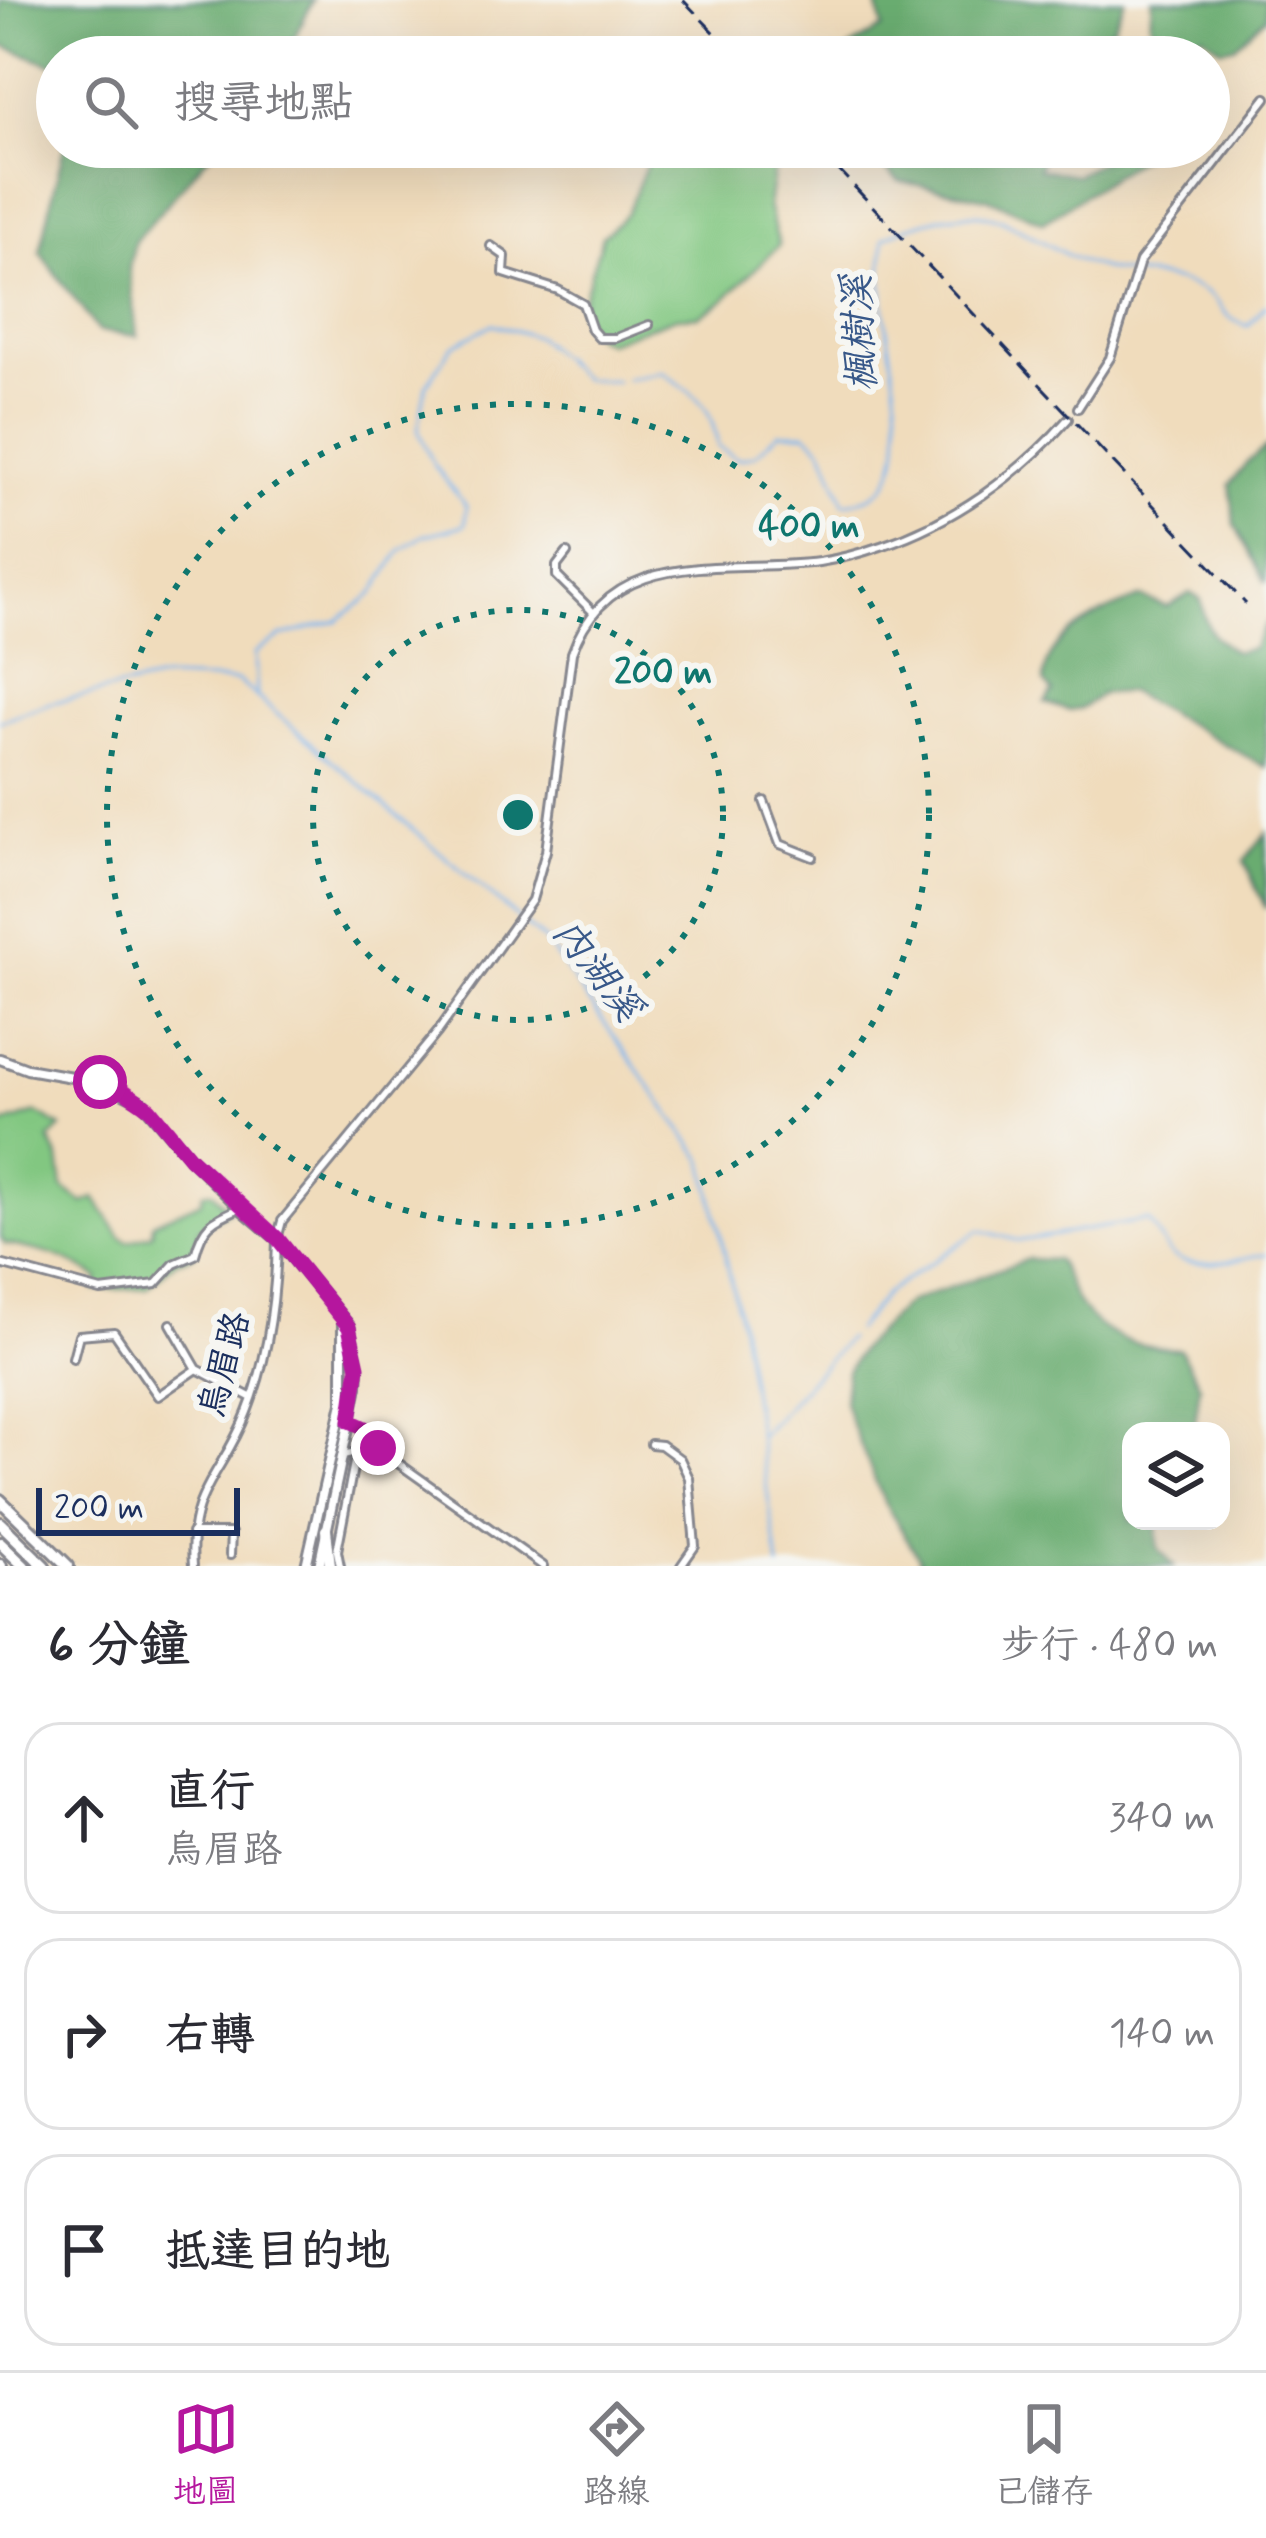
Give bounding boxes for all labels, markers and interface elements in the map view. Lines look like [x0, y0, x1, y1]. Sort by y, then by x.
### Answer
search box [36, 36, 1230, 168]
icon: search [78, 69, 144, 135]
text: 搜尋地點 [174, 75, 354, 134]
water label: 楓樹溪 [832, 271, 890, 393]
text: 400 m [758, 504, 860, 551]
text: 200 m [614, 650, 712, 697]
centre of rings [497, 794, 539, 836]
water label: 內湖溪 [540, 909, 653, 1034]
route start [73, 1055, 127, 1109]
street label: 烏眉路 [189, 1307, 263, 1423]
route end [351, 1421, 405, 1475]
map controls [1122, 1422, 1230, 1530]
button: layers [1122, 1422, 1230, 1530]
scale bar [36, 1482, 240, 1535]
text: 200 m [54, 1487, 144, 1531]
text: 6 分鐘 [48, 1614, 190, 1680]
text: 步行 · 480 m [1001, 1621, 1218, 1672]
text: 直行 [165, 1763, 255, 1822]
icon: ahead [51, 1785, 117, 1851]
text: 340 m [1109, 1793, 1215, 1844]
text: 烏眉路 [165, 1826, 282, 1877]
icon: right [51, 2001, 117, 2067]
text: 右轉 [165, 2007, 255, 2066]
text: 140 m [1109, 2009, 1215, 2060]
icon: arrive [51, 2217, 117, 2283]
text: 抵達目的地 [165, 2223, 390, 2282]
tab: 地圖 [173, 2396, 239, 2515]
tab: 路線 [584, 2396, 650, 2515]
tab: 已儲存 [995, 2396, 1094, 2515]

